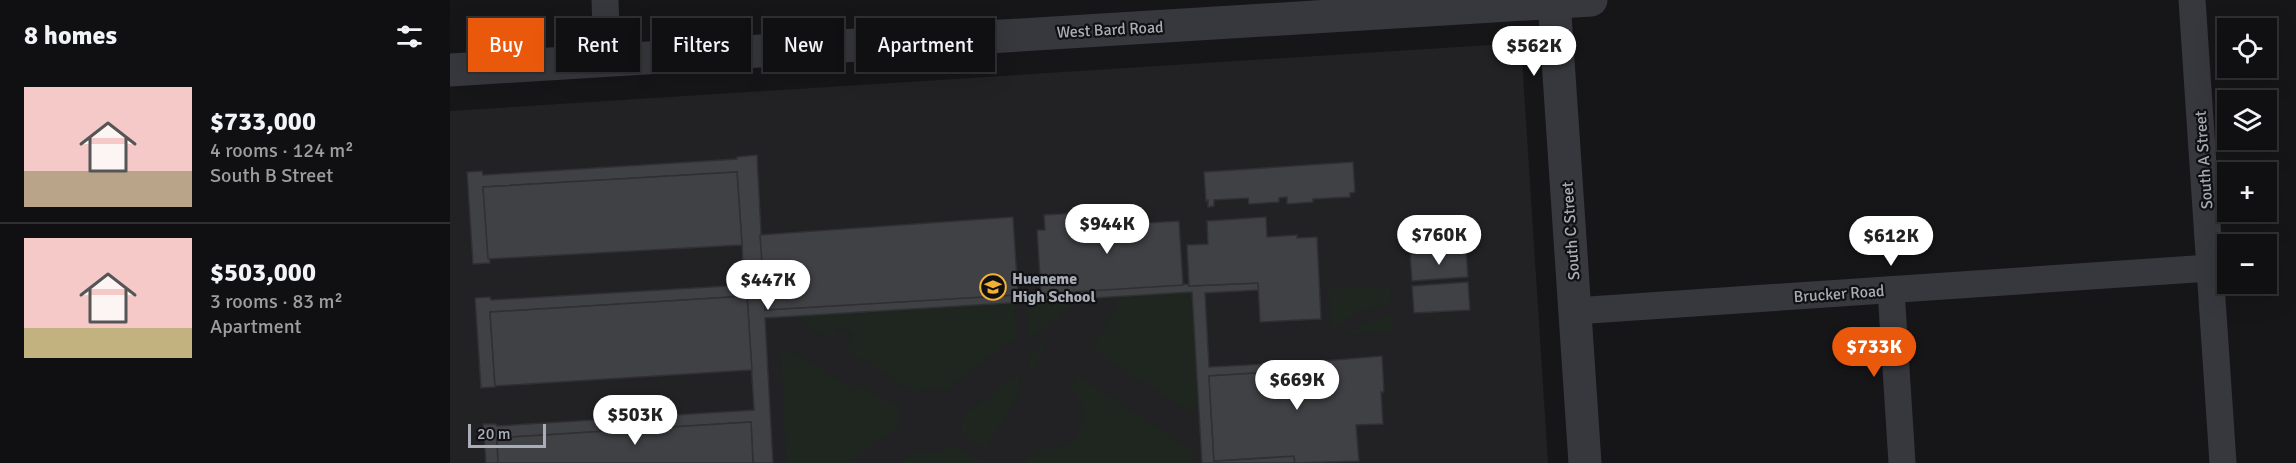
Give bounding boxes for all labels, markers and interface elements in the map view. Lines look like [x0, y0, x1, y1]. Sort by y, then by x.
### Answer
street label: West Bard Road [1056, 17, 1164, 43]
chip: Buy [468, 18, 544, 72]
chip: Rent [556, 18, 640, 72]
chip: Filters [652, 18, 751, 72]
chip: New [763, 18, 844, 72]
chip: Apartment [856, 18, 995, 72]
map controls [2217, 18, 2277, 294]
button: locate [2217, 18, 2277, 78]
text: 8 homes [24, 20, 117, 52]
icon: filters [393, 20, 426, 53]
pin: $562K [1492, 26, 1576, 77]
text: $562K [1506, 33, 1562, 58]
button: layers [2217, 90, 2277, 150]
text: $733,000 [210, 106, 316, 138]
street label: South A Street [2191, 110, 2217, 210]
icon: home [72, 111, 144, 183]
text: 4 rooms · 124 m² [210, 138, 354, 163]
button: + [2217, 162, 2277, 222]
text: South B Street [210, 163, 333, 188]
street label: South C Street [1558, 181, 1584, 281]
pin: $944K [1065, 204, 1149, 255]
text: $944K [1079, 211, 1135, 236]
pin: $760K [1397, 215, 1481, 266]
pin: $612K [1849, 216, 1933, 267]
text: $760K [1411, 222, 1467, 247]
text: $612K [1863, 223, 1919, 248]
button: − [2217, 234, 2277, 294]
text: $503,000 [210, 257, 316, 289]
pin: $447K [726, 260, 810, 311]
icon: home [72, 262, 144, 334]
text: $447K [740, 267, 796, 292]
place label: Hueneme High School [1012, 269, 1095, 307]
school or university icon: Hueneme High School [978, 272, 1008, 302]
street label: Brucker Road [1793, 281, 1885, 307]
text: 3 rooms · 83 m² [210, 289, 343, 314]
text: Apartment [210, 314, 302, 339]
pin: $733K [1832, 327, 1916, 378]
text: $733K [1846, 334, 1902, 359]
pin: $669K [1255, 360, 1339, 411]
text: $669K [1269, 367, 1325, 392]
pin: $503K [593, 395, 677, 446]
text: $503K [607, 402, 663, 427]
scale bar [468, 421, 546, 448]
text: 20 m [477, 424, 511, 444]

